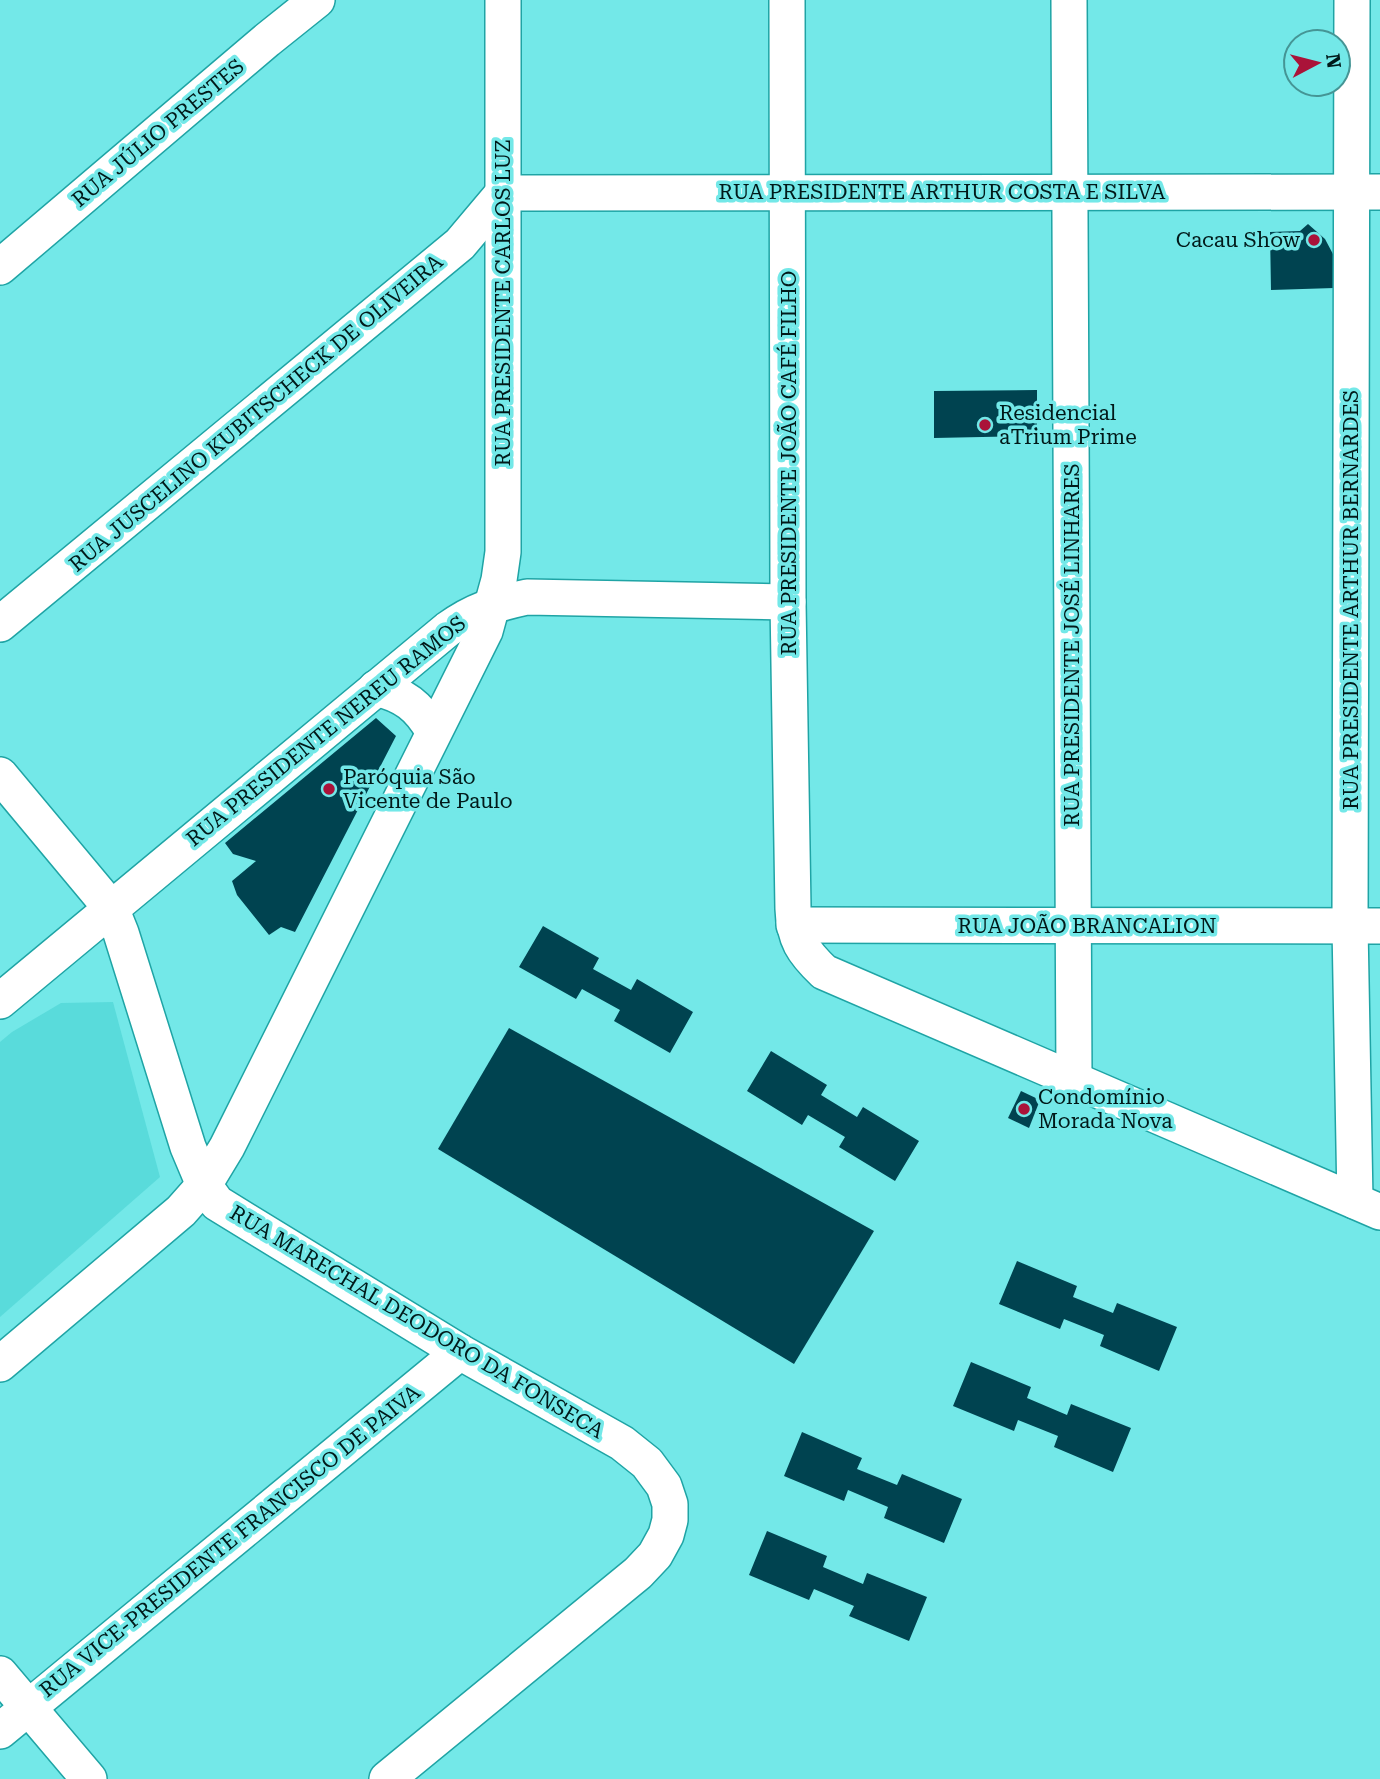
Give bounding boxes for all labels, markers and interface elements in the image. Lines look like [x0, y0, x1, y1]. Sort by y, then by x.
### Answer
north arrow [1282, 28, 1352, 98]
text: N [1321, 52, 1346, 70]
street label: RUA JÚLIO PRESTES [67, 53, 249, 212]
street label: RUA PRESIDENTE CARLOS LUZ [491, 140, 515, 466]
street label: RUA PRESIDENTE ARTHUR COSTA E SILVA [719, 180, 1166, 204]
place label: Cacau Show [1176, 228, 1301, 252]
marker: Cacau Show [1306, 232, 1322, 248]
street label: RUA JUSCELINO KUBITSCHECK DE OLIVEIRA [64, 249, 448, 576]
street label: RUA PRESIDENTE JOÃO CAFÉ FILHO [776, 270, 801, 656]
street label: RUA PRESIDENTE ARTHUR BERNARDES [1339, 390, 1363, 810]
place label: Residencial aTrium Prime [999, 401, 1137, 449]
marker: Residencial aTrium Prime [977, 417, 993, 433]
street label: RUA PRESIDENTE JOSÉ LINHARES [1059, 463, 1084, 827]
street label: RUA PRESIDENTE NEREU RAMOS [182, 611, 470, 851]
place label: Paróquia São Vicente de Paulo [343, 765, 513, 813]
marker: Paróquia São Vicente de Paulo [321, 781, 337, 797]
street label: RUA JOÃO BRANCALION [958, 913, 1217, 938]
place label: Condomínio Morada Nova [1038, 1085, 1173, 1133]
marker: Condomínio Morada Nova [1016, 1101, 1032, 1117]
street label: RUA MARECHAL DEODORO DA FONSECA [226, 1201, 608, 1444]
street label: RUA VICE-PRESIDENTE FRANCISCO DE PAIVA [35, 1380, 425, 1702]

